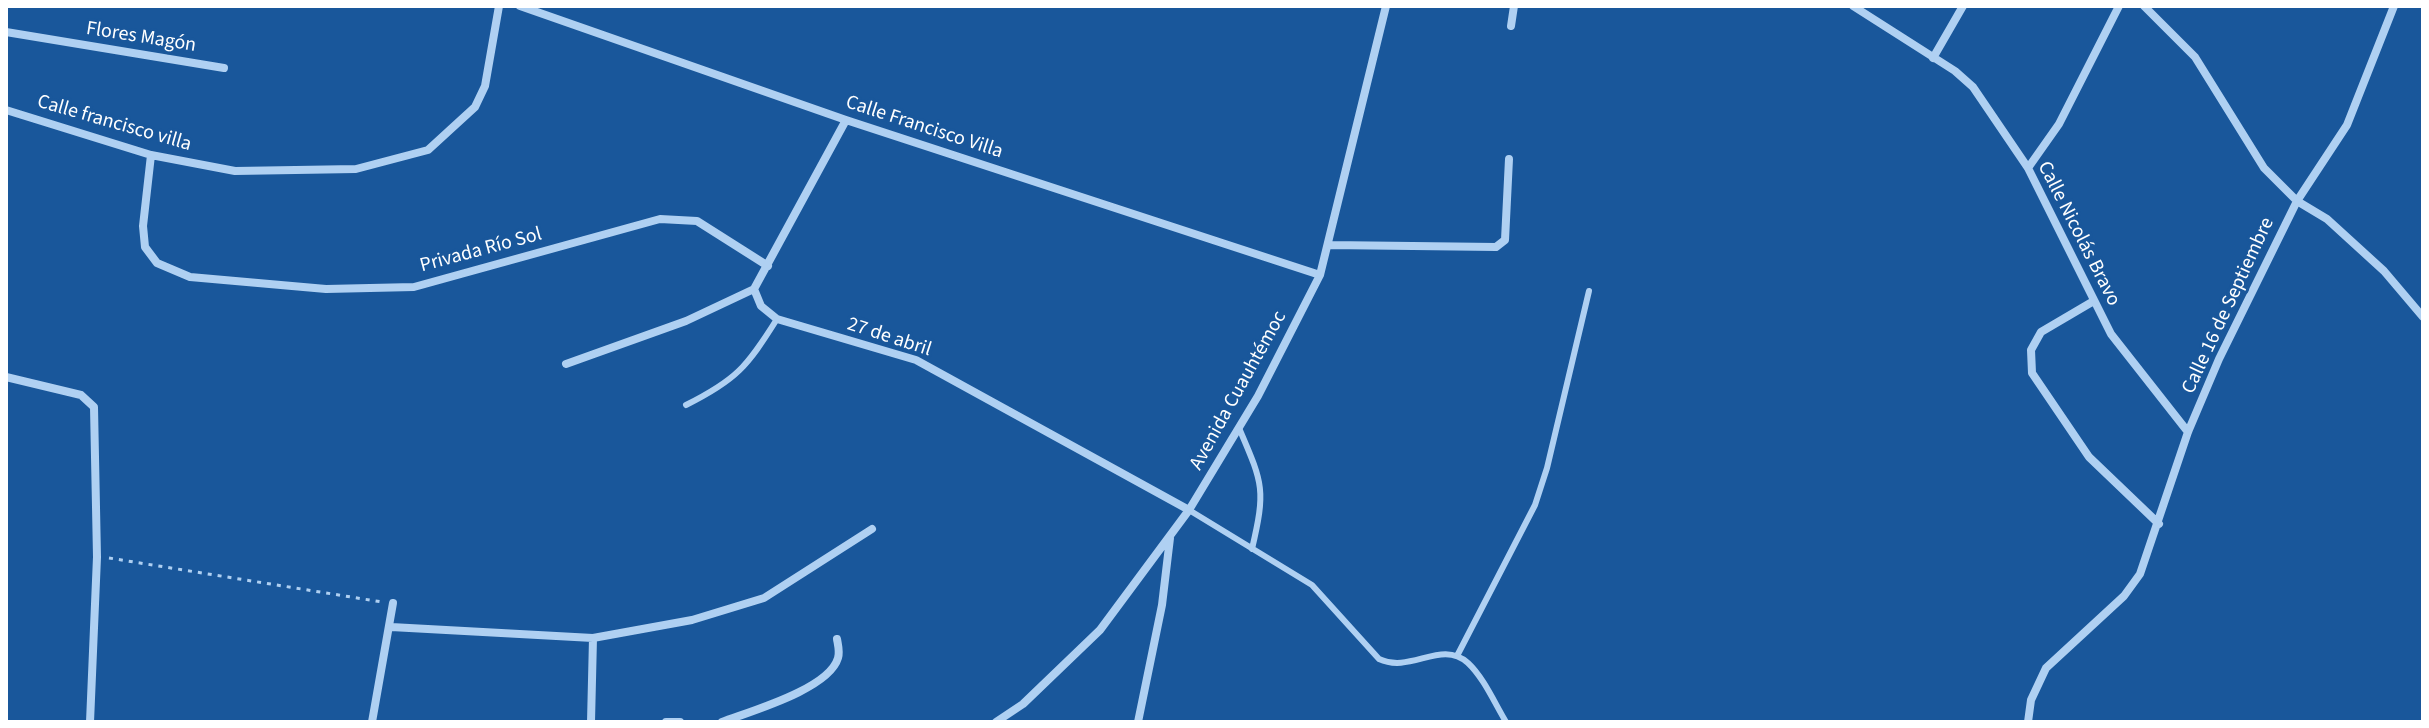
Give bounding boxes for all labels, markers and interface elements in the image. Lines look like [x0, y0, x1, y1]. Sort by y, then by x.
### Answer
street label: Flores Magón [84, 17, 198, 59]
street label: Calle francisco villa [34, 90, 194, 158]
street label: Calle Francisco Villa [842, 91, 1006, 165]
street label: Calle Nicolás Bravo [2031, 158, 2125, 310]
street label: Calle 16 de Septiembre [2178, 214, 2280, 398]
street label: Privada Río Sol [417, 223, 545, 279]
street label: Avenida Cuauhtémoc [1185, 307, 1293, 475]
street label: 27 de abril [844, 313, 934, 363]

